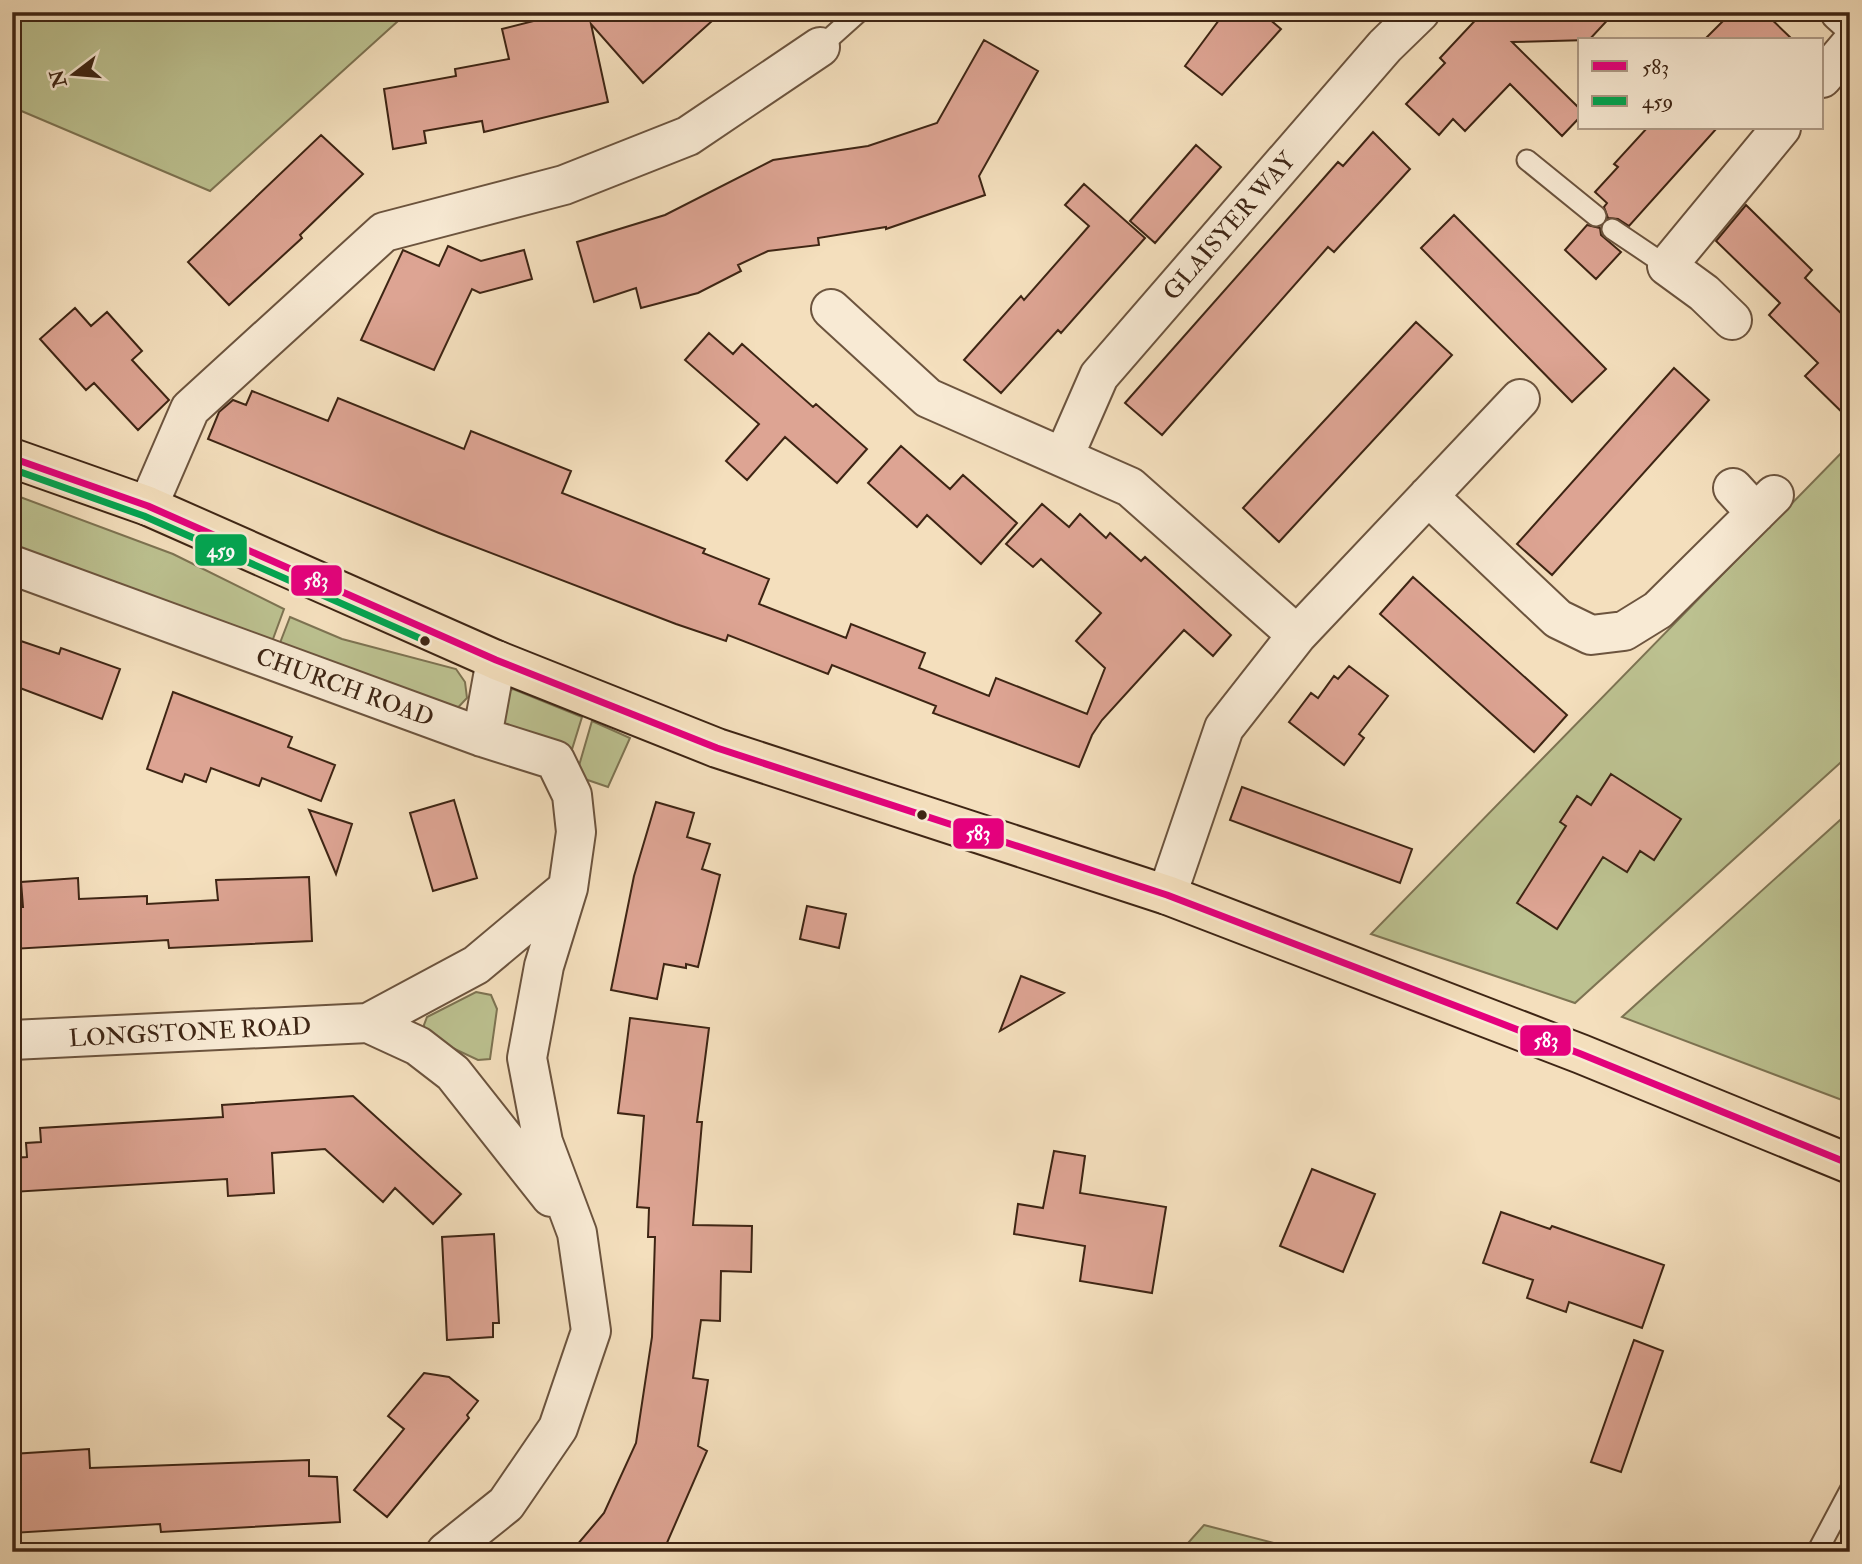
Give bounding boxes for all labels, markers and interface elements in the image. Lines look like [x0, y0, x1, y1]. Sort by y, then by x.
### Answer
north arrow [38, 38, 108, 108]
legend [1578, 38, 1824, 130]
text: 583 [1642, 54, 1669, 81]
text: N [44, 66, 73, 91]
text: 459 [1642, 88, 1673, 115]
street label: GLAISYER WAY [1156, 145, 1303, 307]
line badge: 459 [194, 533, 248, 567]
text: 459 [206, 539, 235, 563]
line badge: 583 [290, 564, 343, 597]
text: 583 [304, 569, 328, 593]
unlabelled marker [418, 634, 432, 648]
street label: CHURCH ROAD [252, 641, 438, 734]
unlabelled marker [915, 808, 929, 822]
line badge: 583 [952, 817, 1005, 850]
text: 583 [966, 822, 990, 846]
street label: LONGSTONE ROAD [68, 1011, 312, 1054]
line badge: 583 [1519, 1024, 1572, 1057]
text: 583 [1534, 1029, 1558, 1053]

